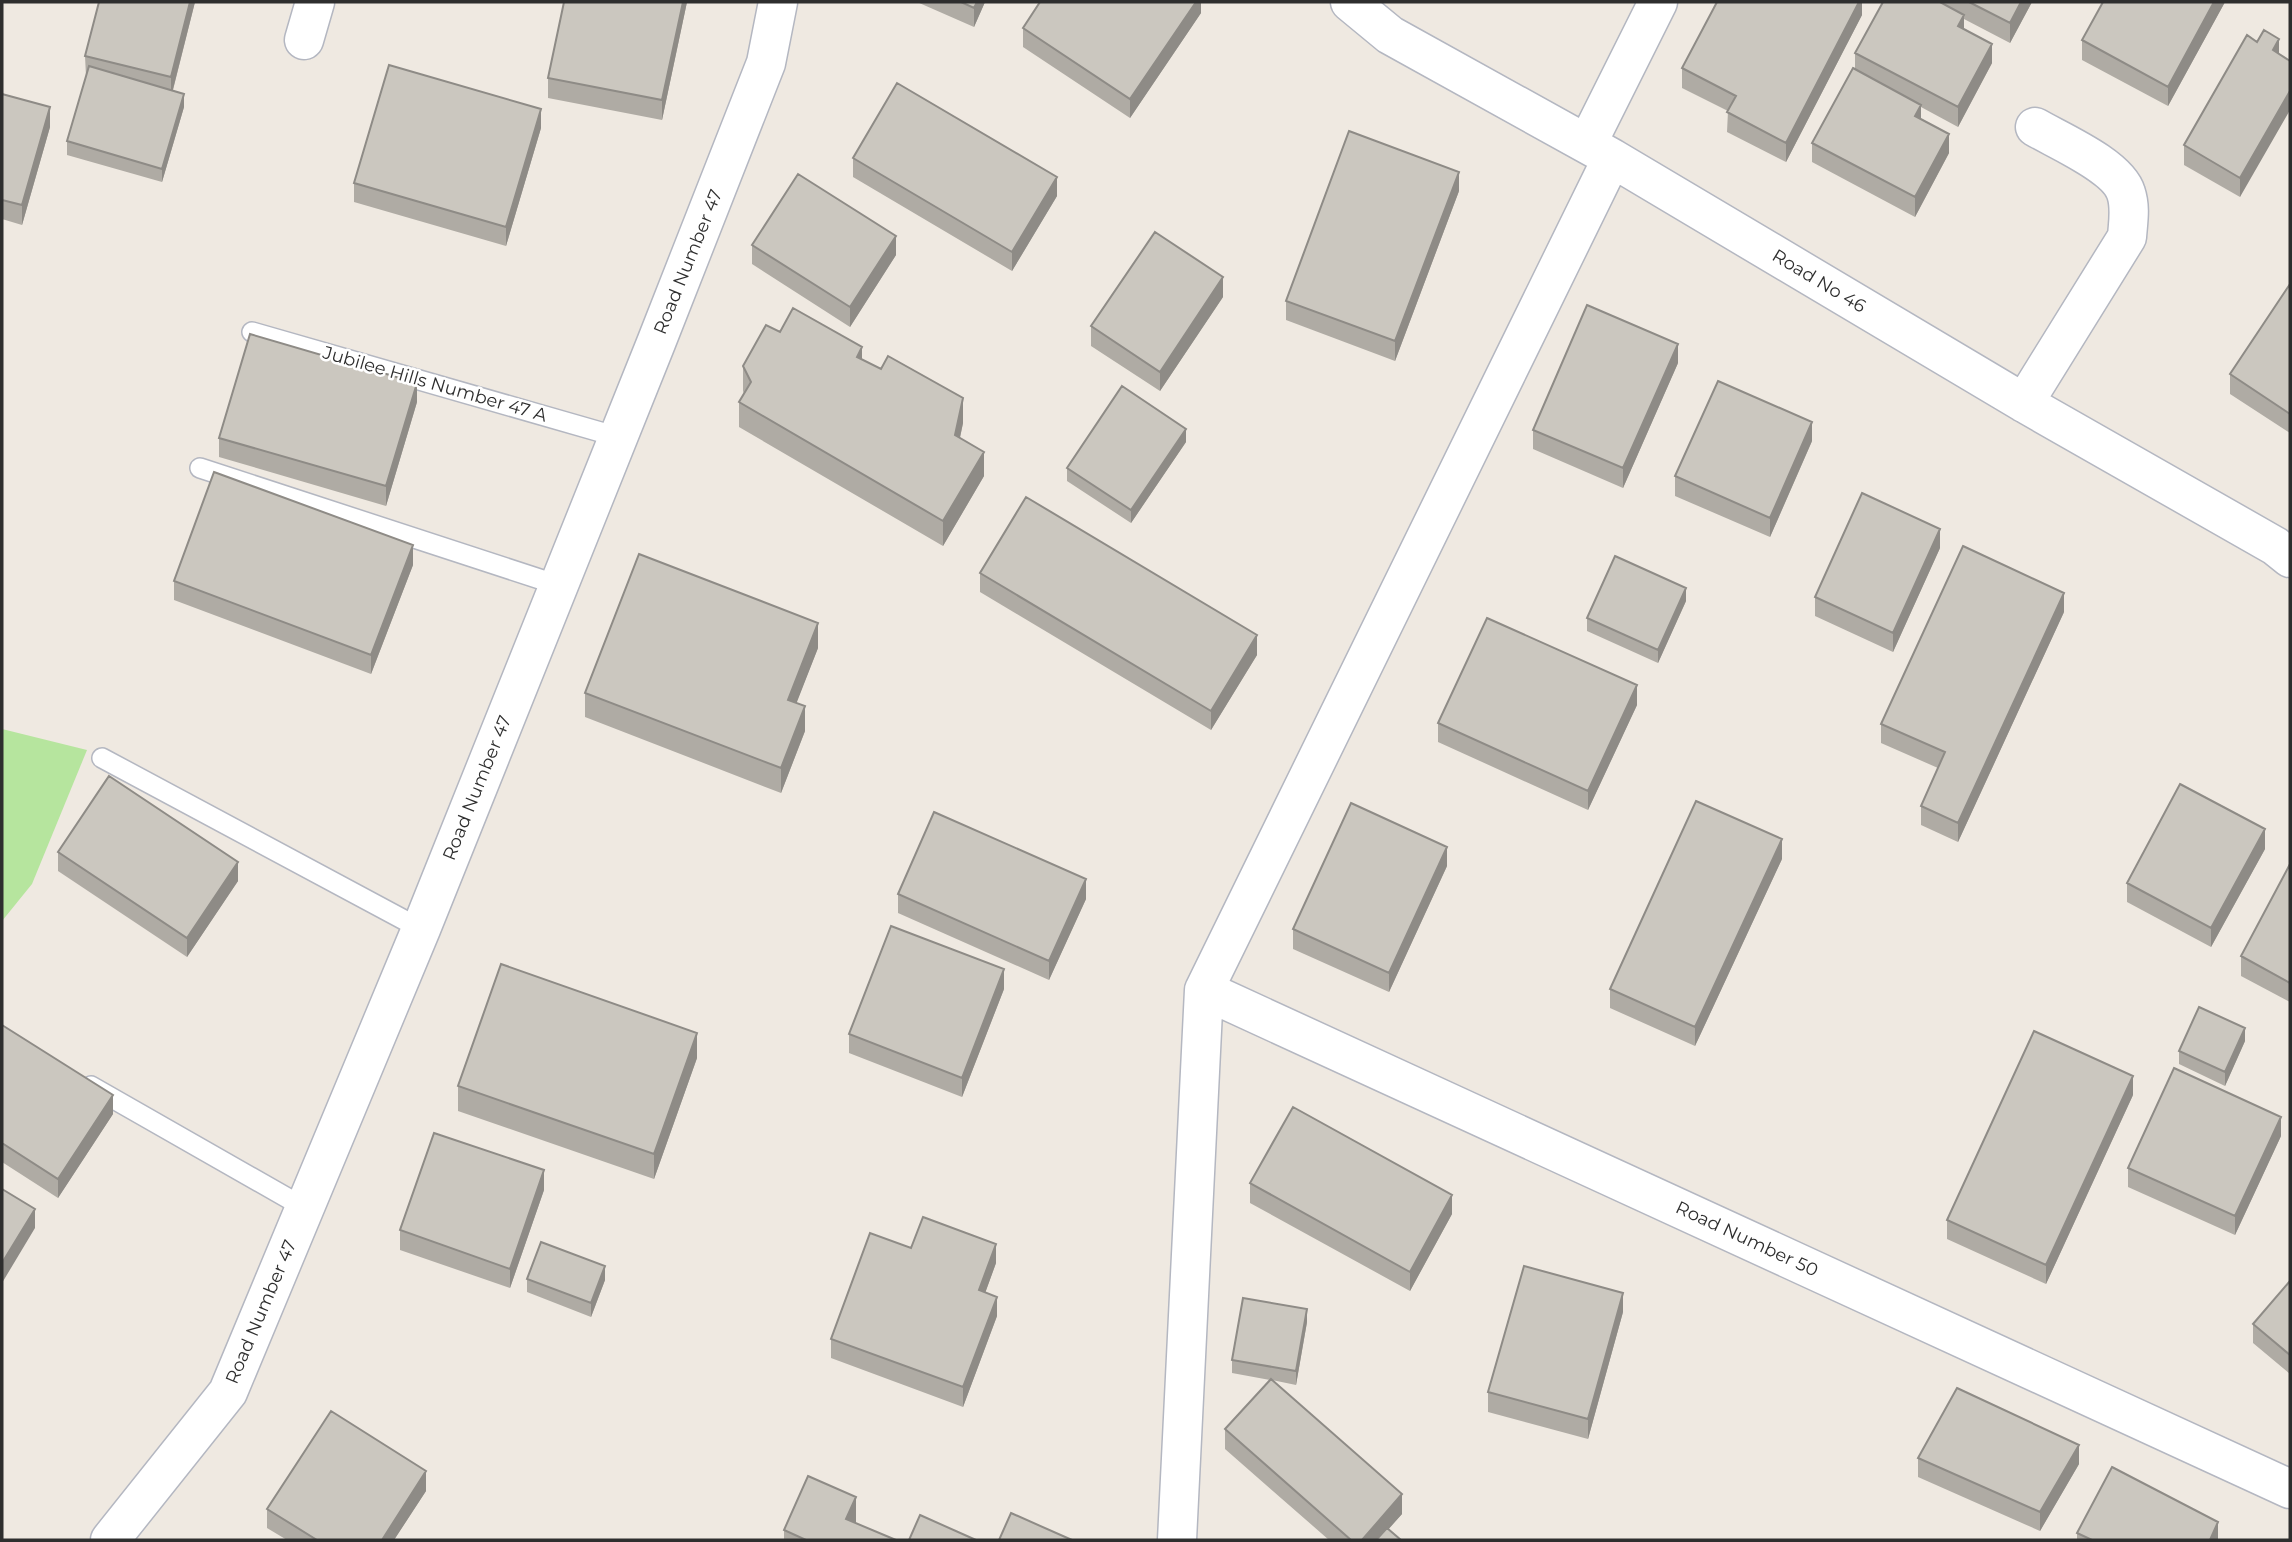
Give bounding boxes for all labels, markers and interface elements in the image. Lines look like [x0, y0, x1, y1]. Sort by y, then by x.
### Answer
street label: Road Number 47 [649, 186, 727, 338]
street label: Road No 46 [1768, 244, 1870, 318]
street label: Jubilee Hills Number 47 A [319, 341, 550, 427]
street label: Road Number 47 [438, 712, 516, 864]
street label: Road Number 50 [1672, 1196, 1822, 1282]
street label: Road Number 47 [221, 1237, 301, 1387]

